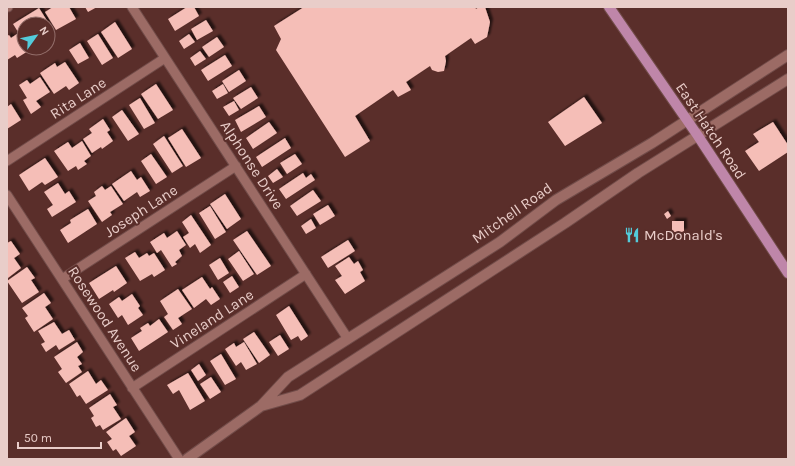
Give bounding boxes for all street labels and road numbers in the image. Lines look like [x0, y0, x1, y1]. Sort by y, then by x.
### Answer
street label: Rita Lane [47, 73, 109, 123]
street label: East Hatch Road [672, 79, 750, 183]
street label: Alphonse Drive [217, 117, 287, 213]
street label: Mitchell Road [468, 179, 556, 247]
street label: Joseph Lane [101, 181, 181, 241]
street label: Rosewood Avenue [64, 263, 146, 375]
street label: Vineland Lane [167, 285, 257, 353]

